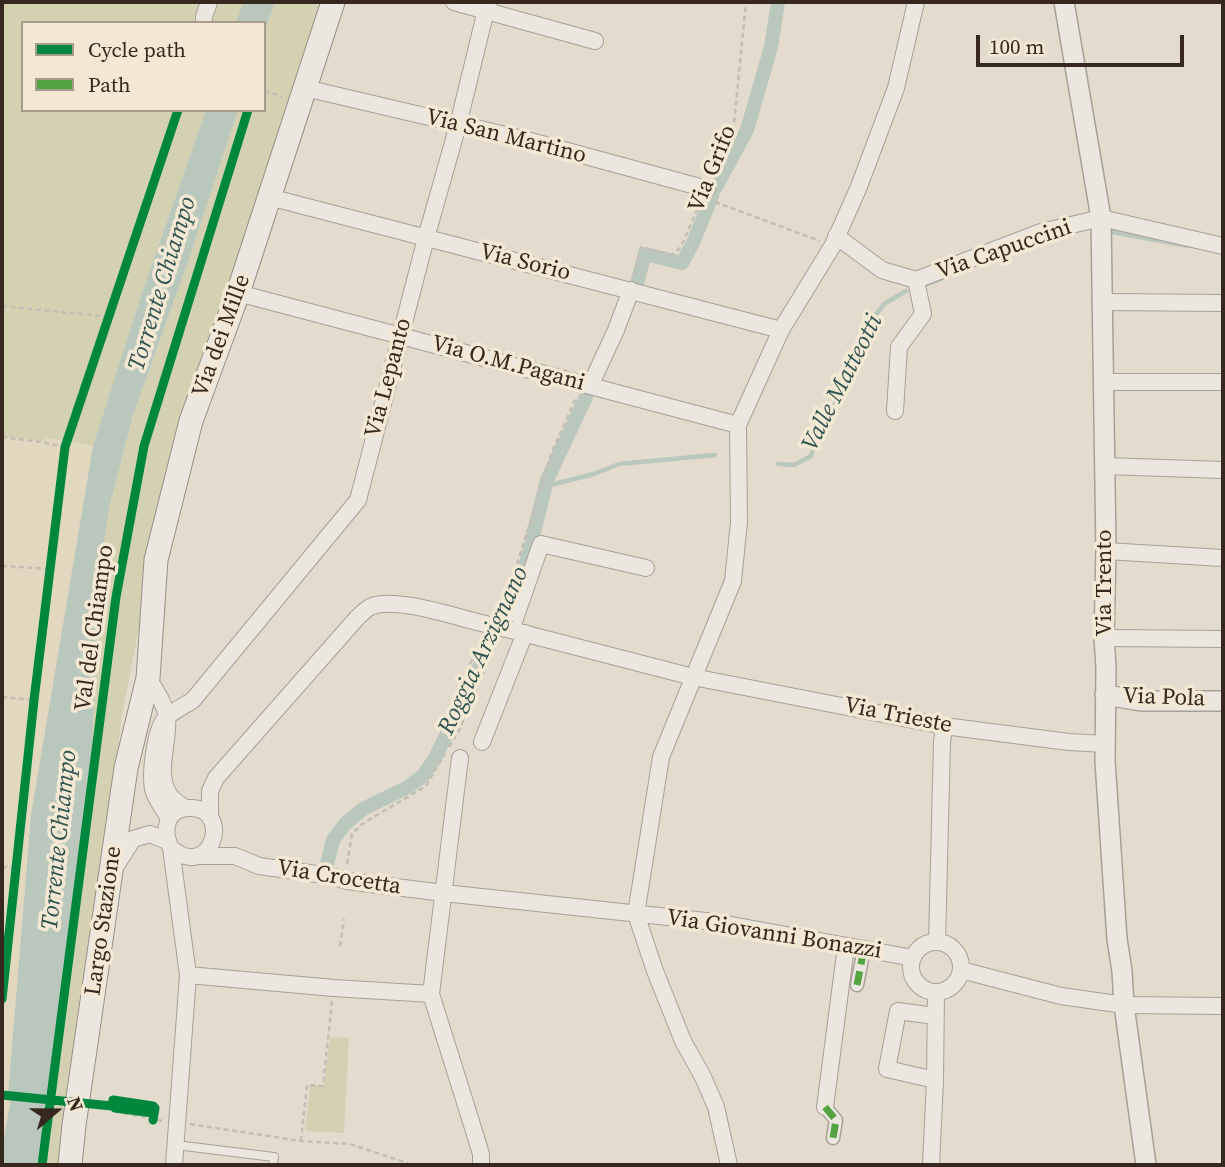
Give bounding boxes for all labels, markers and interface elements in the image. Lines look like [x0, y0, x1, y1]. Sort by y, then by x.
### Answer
legend [21, 21, 266, 112]
scale bar [980, 21, 1188, 65]
text: 100 m [989, 32, 1044, 61]
text: Cycle path [88, 35, 186, 64]
text: Path [88, 70, 131, 99]
street label: Via San Martino [423, 104, 589, 170]
street label: Via Grifo [683, 121, 743, 217]
water label: Torrente Chiampo [123, 194, 203, 374]
street label: Via Capuccini [933, 214, 1075, 286]
street label: Via Sorio [477, 238, 573, 288]
street label: Via dei Mille [187, 271, 257, 401]
water label: Valle Matteotti [796, 310, 890, 456]
street label: Via Lepanto [360, 315, 418, 441]
street label: Via O.M.Pagani [428, 330, 588, 398]
street label: Via Trento [1091, 529, 1119, 637]
street label: Val del Chiampo [70, 543, 120, 713]
water label: Roggia Arzignano [433, 563, 535, 739]
street label: Via Pola [1122, 683, 1206, 713]
street label: Via Trieste [842, 692, 954, 740]
water label: Torrente Chiampo [36, 749, 84, 931]
street label: Largo Stazione [80, 844, 128, 998]
street label: Via Crocetta [275, 855, 403, 901]
street label: Via Giovanni Bonazzi [664, 904, 884, 966]
north arrow [21, 1076, 91, 1146]
text: N [61, 1093, 90, 1115]

